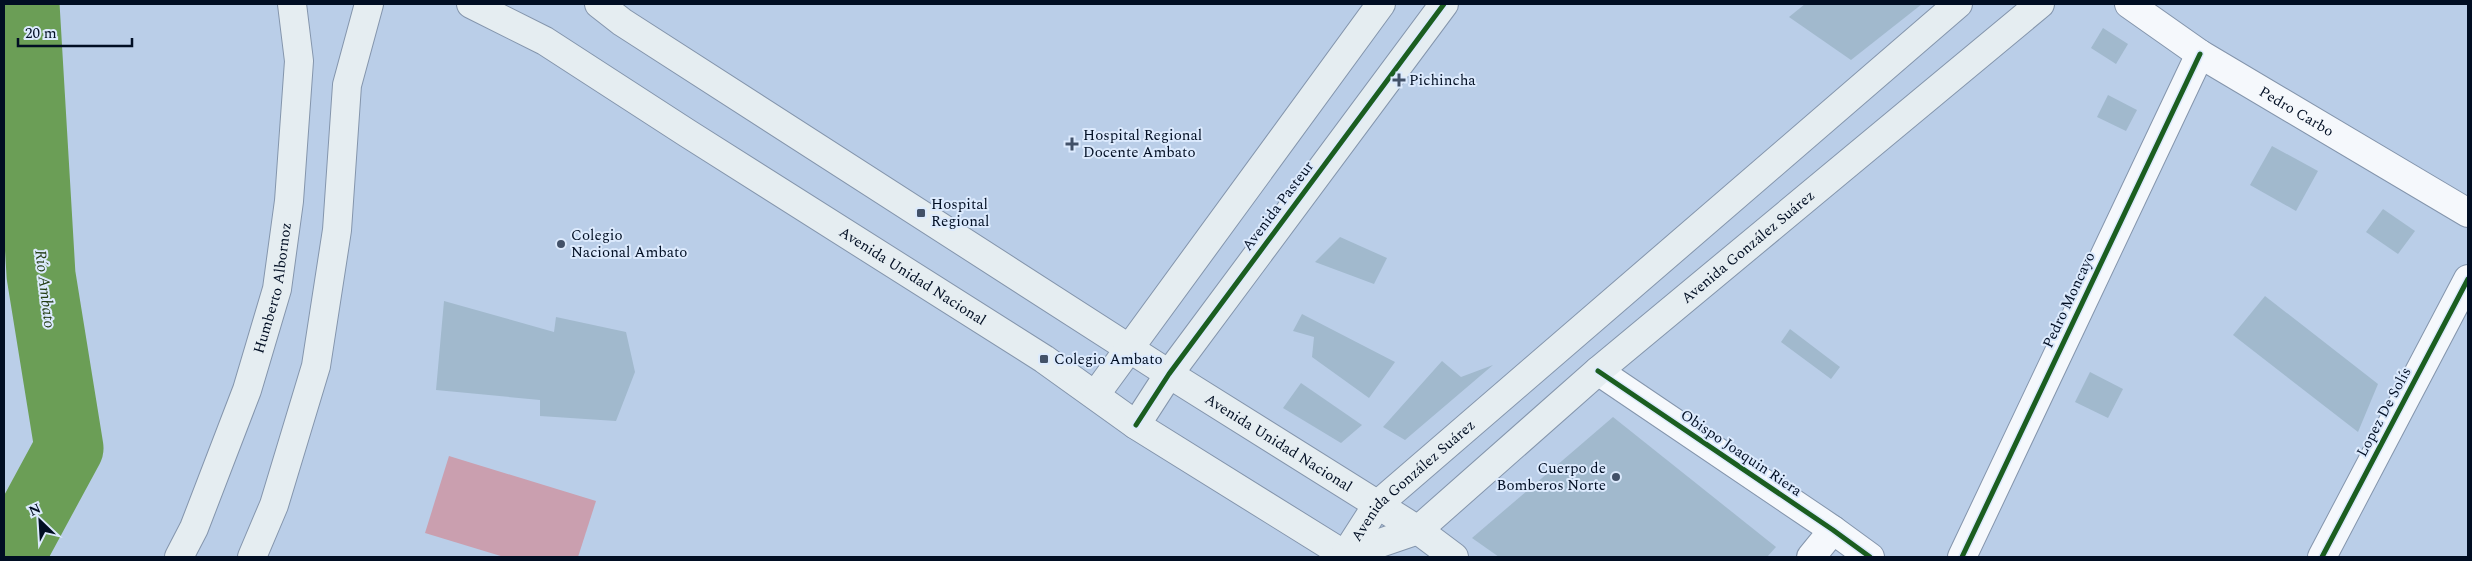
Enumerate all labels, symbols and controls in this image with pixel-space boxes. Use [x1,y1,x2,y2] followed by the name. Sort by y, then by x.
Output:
[18,15,131,47] scale bar
[25,22,57,45] text: 20 m
[1409,69,1476,92] place label: Pichincha
[1393,74,1405,86] marker: Pichincha
[2255,80,2338,142] street label: Pedro Carbo
[1083,124,1202,164] place label: Hospital Regional Docente Ambato
[1065,137,1079,151] marker: Hospital Regional Docente Ambato
[1236,156,1320,256] street label: Avenida Pasteur
[1676,184,1820,309] street label: Avenida González Suárez
[931,193,990,233] place label: Hospital Regional
[915,207,927,219] marker: Hospital Regional
[247,221,297,356] street label: Humberto Albornoz
[834,221,991,331] street label: Avenida Unidad Nacional
[571,224,687,264] place label: Colegio Nacional Ambato
[555,238,567,250] marker: Colegio Nacional Ambato
[28,248,62,330] water label: Río Ambato
[2037,248,2101,352] street label: Pedro Moncayo
[1054,348,1163,371] place label: Colegio Ambato
[1038,353,1050,365] marker: Colegio Ambato
[2351,363,2417,461] street label: Lopez De Solís
[1200,388,1357,498] street label: Avenida Unidad Nacional
[1676,404,1807,503] street label: Obispo Joaquin Riera
[1345,414,1480,546] street label: Avenida González Suárez
[1496,457,1606,497] place label: Cuerpo de Bomberos Norte
[1610,471,1622,483] marker: Cuerpo de Bomberos Norte
[15,496,65,546] north arrow
[25,498,44,522] text: N

